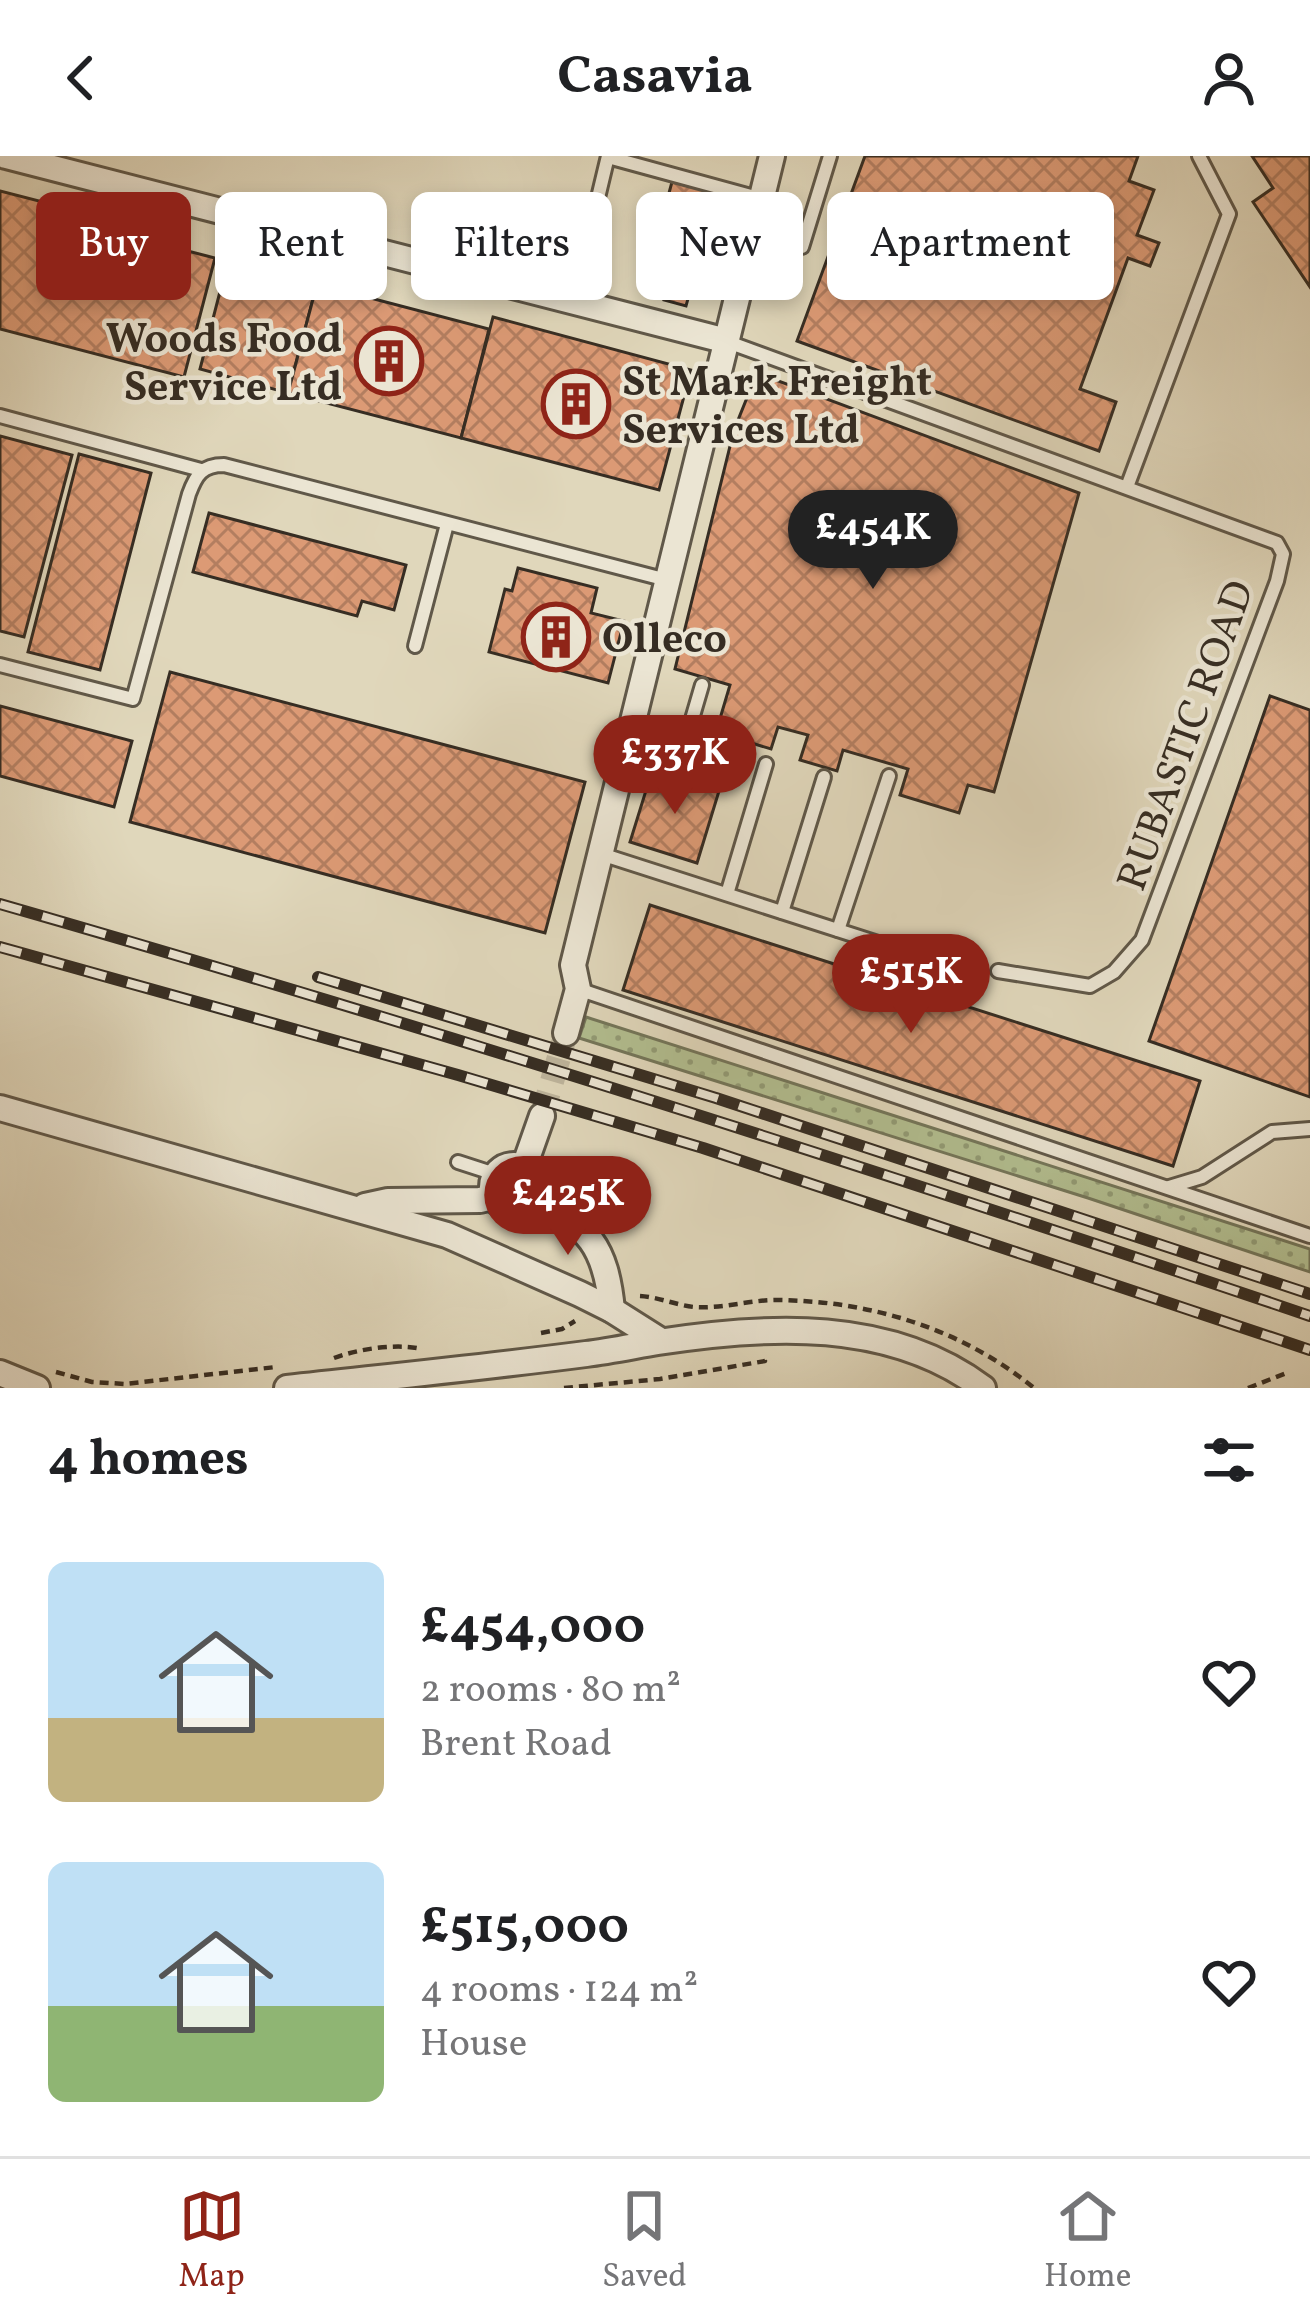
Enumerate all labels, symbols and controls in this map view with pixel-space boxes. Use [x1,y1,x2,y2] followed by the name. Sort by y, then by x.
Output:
[557,41,753,116] text: Casavia
[48,45,114,111] icon: back
[1196,45,1262,111] icon: person
[36,192,191,300] chip: Buy
[215,192,387,300] chip: Rent
[411,192,612,300] chip: Filters
[636,192,803,300] chip: New
[827,192,1114,300] chip: Apartment
[106,312,342,419] place label: Woods Food Service Ltd
[354,326,424,396] building icon: Woods Food Service Ltd
[622,355,932,462] place label: St Mark Freight Services Ltd
[541,369,611,439] building icon: St Mark Freight Services Ltd
[789,490,957,592] pin: £454K
[815,502,931,556] text: £454K
[1105,573,1272,900] street label: RUBASTIC ROAD
[521,602,591,672] building icon: Olleco
[602,612,727,671] place label: Olleco
[591,715,759,817] pin: £337K
[620,727,730,781] text: £337K
[827,934,995,1036] pin: £515K
[859,946,963,1000] text: £515K
[484,1156,652,1258] pin: £425K
[511,1168,625,1222] text: £425K
[48,1425,249,1496] text: 4 homes
[1196,1427,1262,1493] icon: filters
[420,1593,645,1664] text: £454,000
[144,1610,288,1754] icon: home
[1196,1649,1262,1715] icon: heart
[420,1664,681,1718] text: 2 rooms · 80 m²
[420,1718,612,1772] text: Brent Road
[420,1893,629,1964] text: £515,000
[144,1910,288,2054] icon: home
[1196,1949,1262,2015] icon: heart
[420,1964,698,2018] text: 4 rooms · 124 m²
[420,2018,527,2072] text: House
[179,2183,245,2301] tab: Map
[602,2183,687,2301] tab: Saved
[1044,2183,1131,2301] tab: Home

